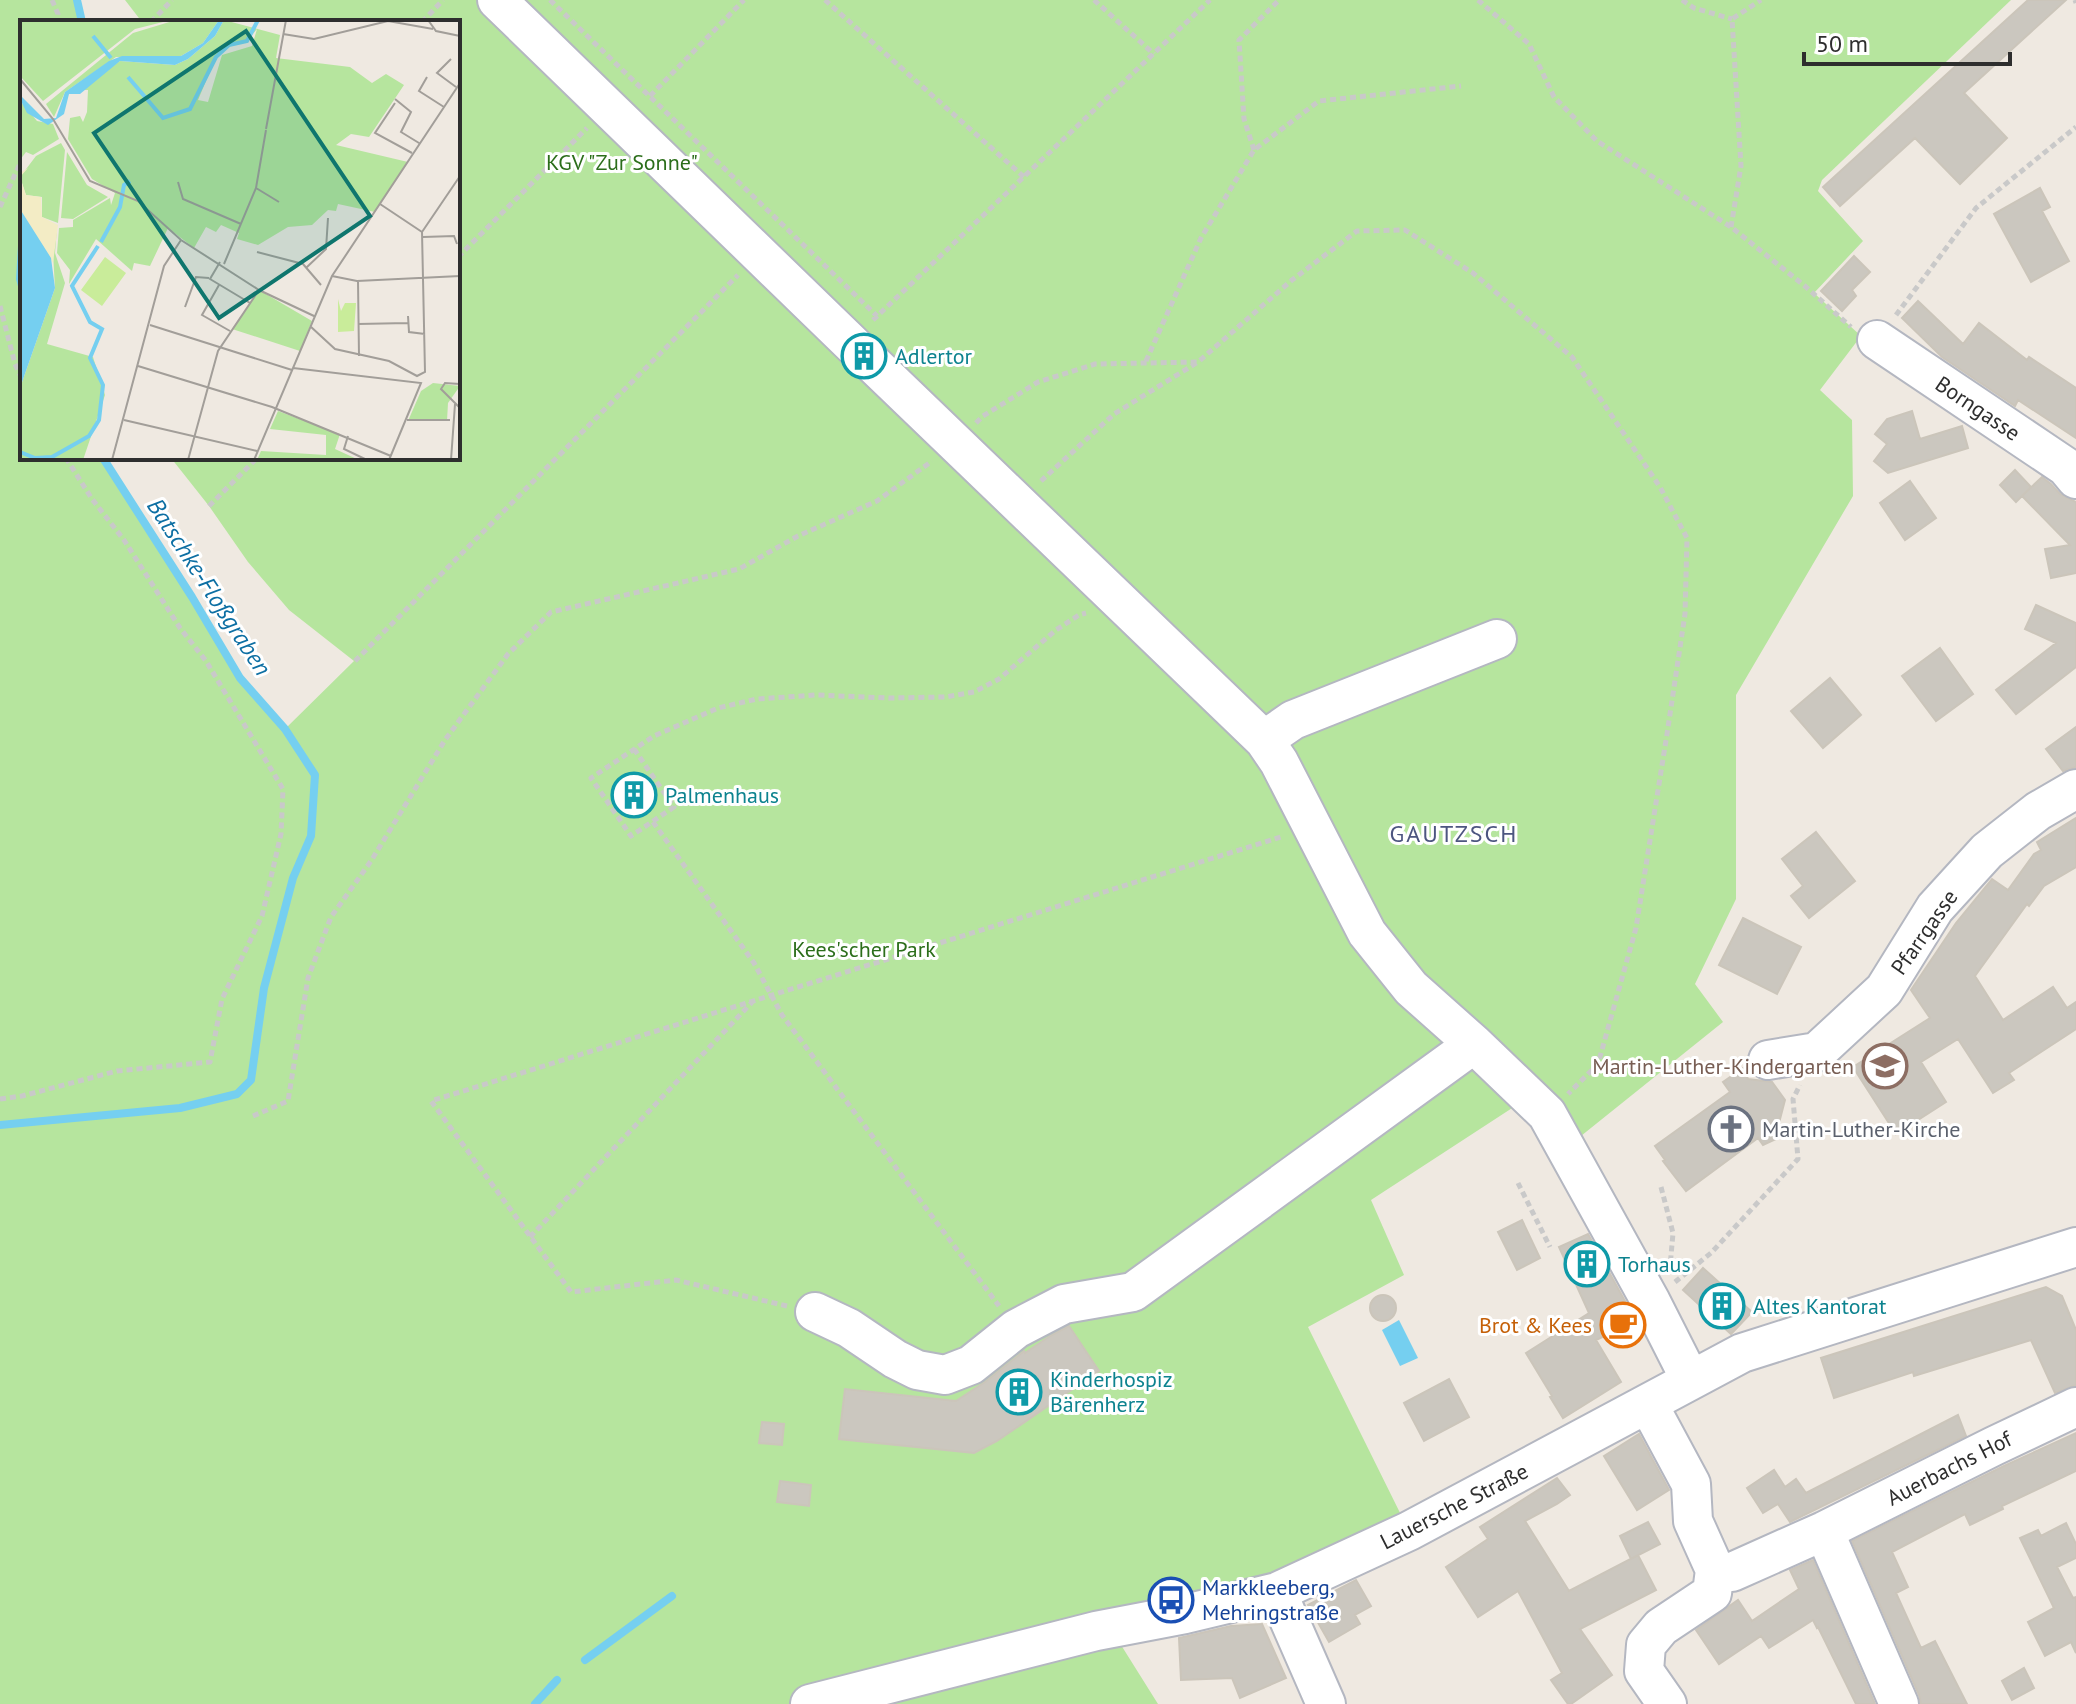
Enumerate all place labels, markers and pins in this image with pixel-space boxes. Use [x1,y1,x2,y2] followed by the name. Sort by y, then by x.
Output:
[840,332,888,380] building icon: Adlertor
[895,342,972,370] place label: Adlertor
[610,771,658,819] building icon: Palmenhaus
[665,781,779,809] place label: Palmenhaus
[1861,1042,1909,1090] school or university icon: Martin-Luther-Kindergarten
[1592,1052,1854,1080] place label: Martin-Luther-Kindergarten
[1707,1105,1755,1153] church icon: Martin-Luther-Kirche
[1762,1115,1961,1143] place label: Martin-Luther-Kirche
[1563,1240,1611,1288] building icon: Torhaus
[1618,1250,1691,1278] place label: Torhaus
[1698,1282,1746,1330] building icon: Altes Kantorat
[1753,1292,1887,1320] place label: Altes Kantorat
[1599,1301,1647,1349] cafe icon: Brot & Kees
[1479,1311,1592,1339] place label: Brot & Kees
[1050,1365,1173,1418] place label: Kinderhospiz Bärenherz
[995,1368,1043,1416] building icon: Kinderhospiz Bärenherz
[1202,1573,1339,1626] place label: Markkleeberg, Mehringstraße
[1147,1576,1195,1624] bus stop icon: Markkleeberg, Mehringstraße

